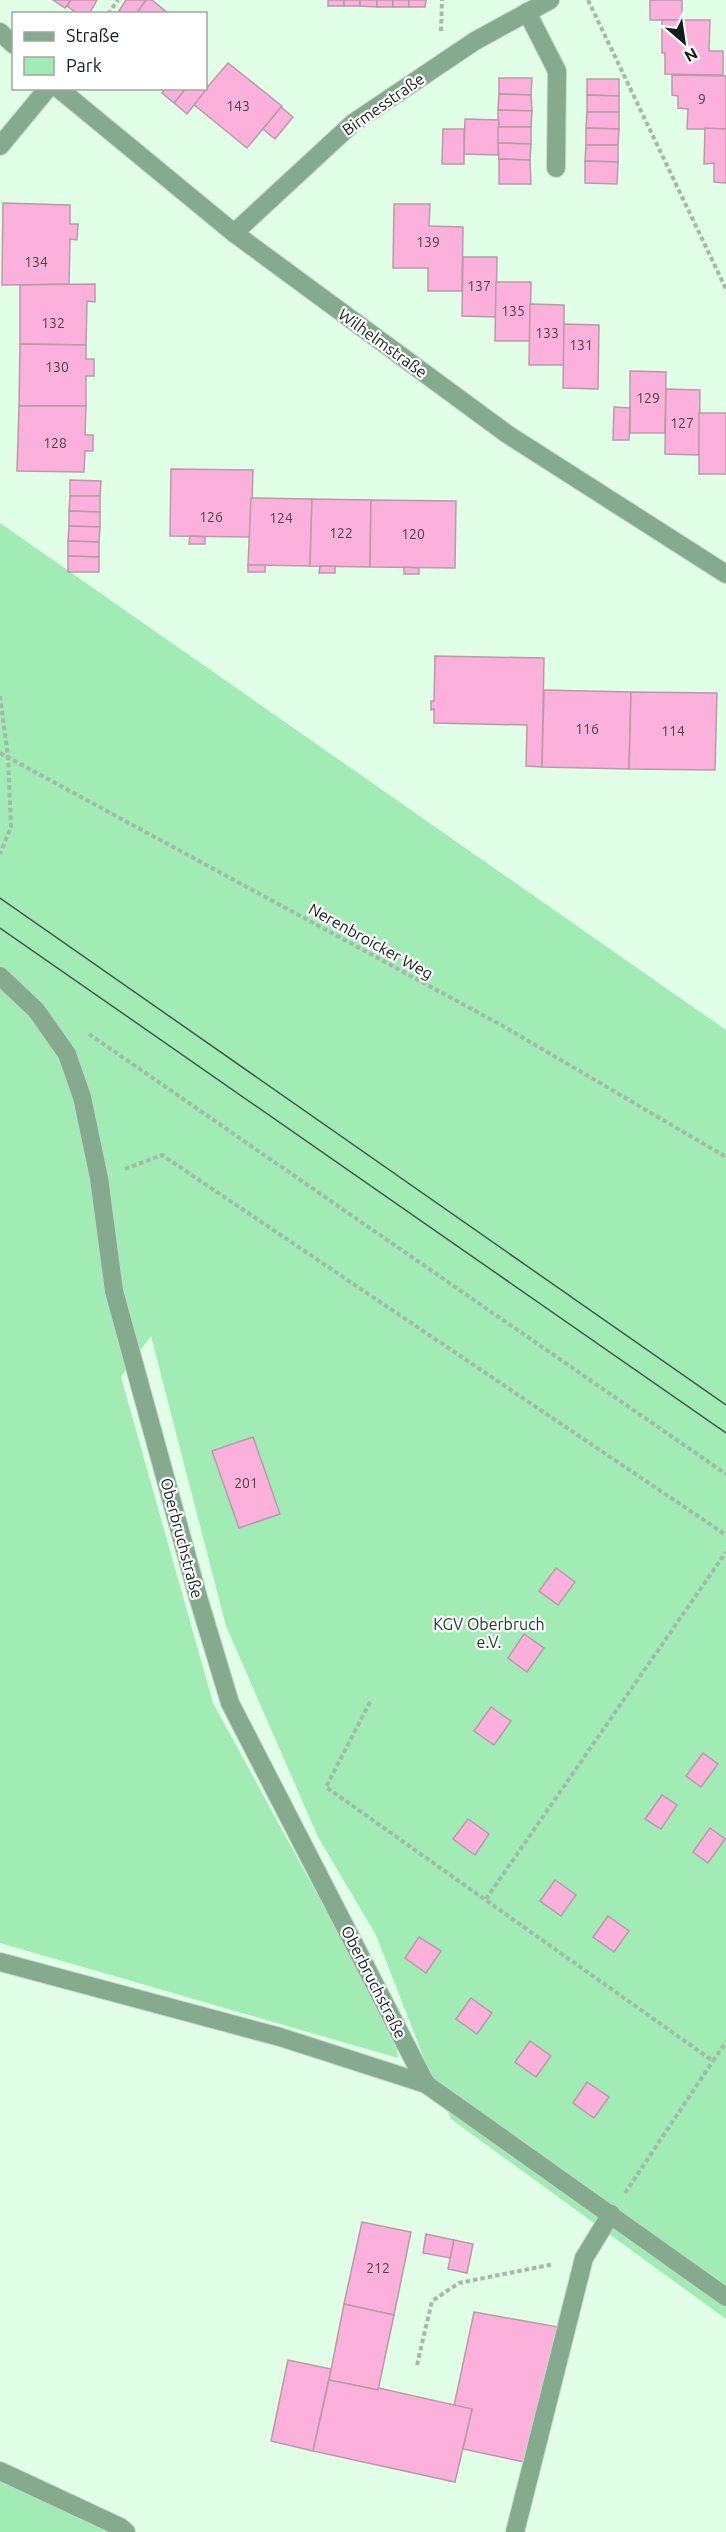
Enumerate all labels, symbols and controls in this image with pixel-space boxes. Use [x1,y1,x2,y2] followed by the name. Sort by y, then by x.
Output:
[12,12,207,90] legend
[654,12,714,72] north arrow
[66,25,119,45] text: Straße
[682,44,701,66] text: N
[66,55,102,75] text: Park
[339,69,427,139] street label: Birmesstraße
[698,91,706,107] house number: 9
[226,98,250,114] house number: 143
[416,234,440,250] house number: 139
[24,254,48,270] house number: 134
[467,278,491,294] house number: 137
[501,303,525,319] house number: 135
[335,305,431,381] street label: Wilhelmstraße
[41,315,65,331] house number: 132
[535,325,559,341] house number: 133
[569,337,593,353] house number: 131
[45,359,69,375] house number: 130
[636,390,660,406] house number: 129
[670,415,694,431] house number: 127
[43,435,67,451] house number: 128
[199,509,223,525] house number: 126
[269,510,293,526] house number: 124
[329,525,353,541] house number: 122
[401,526,425,542] house number: 120
[575,721,599,737] house number: 116
[661,723,685,739] house number: 114
[306,899,436,983] street label: Nerenbroicker Weg
[234,1475,258,1491] house number: 201
[157,1476,207,1600] street label: Oberbruchstraße
[433,1615,545,1651] park label: KGV Oberbruch e.V.
[338,1923,410,2041] street label: Oberbruchstraße
[366,2260,390,2276] house number: 212

